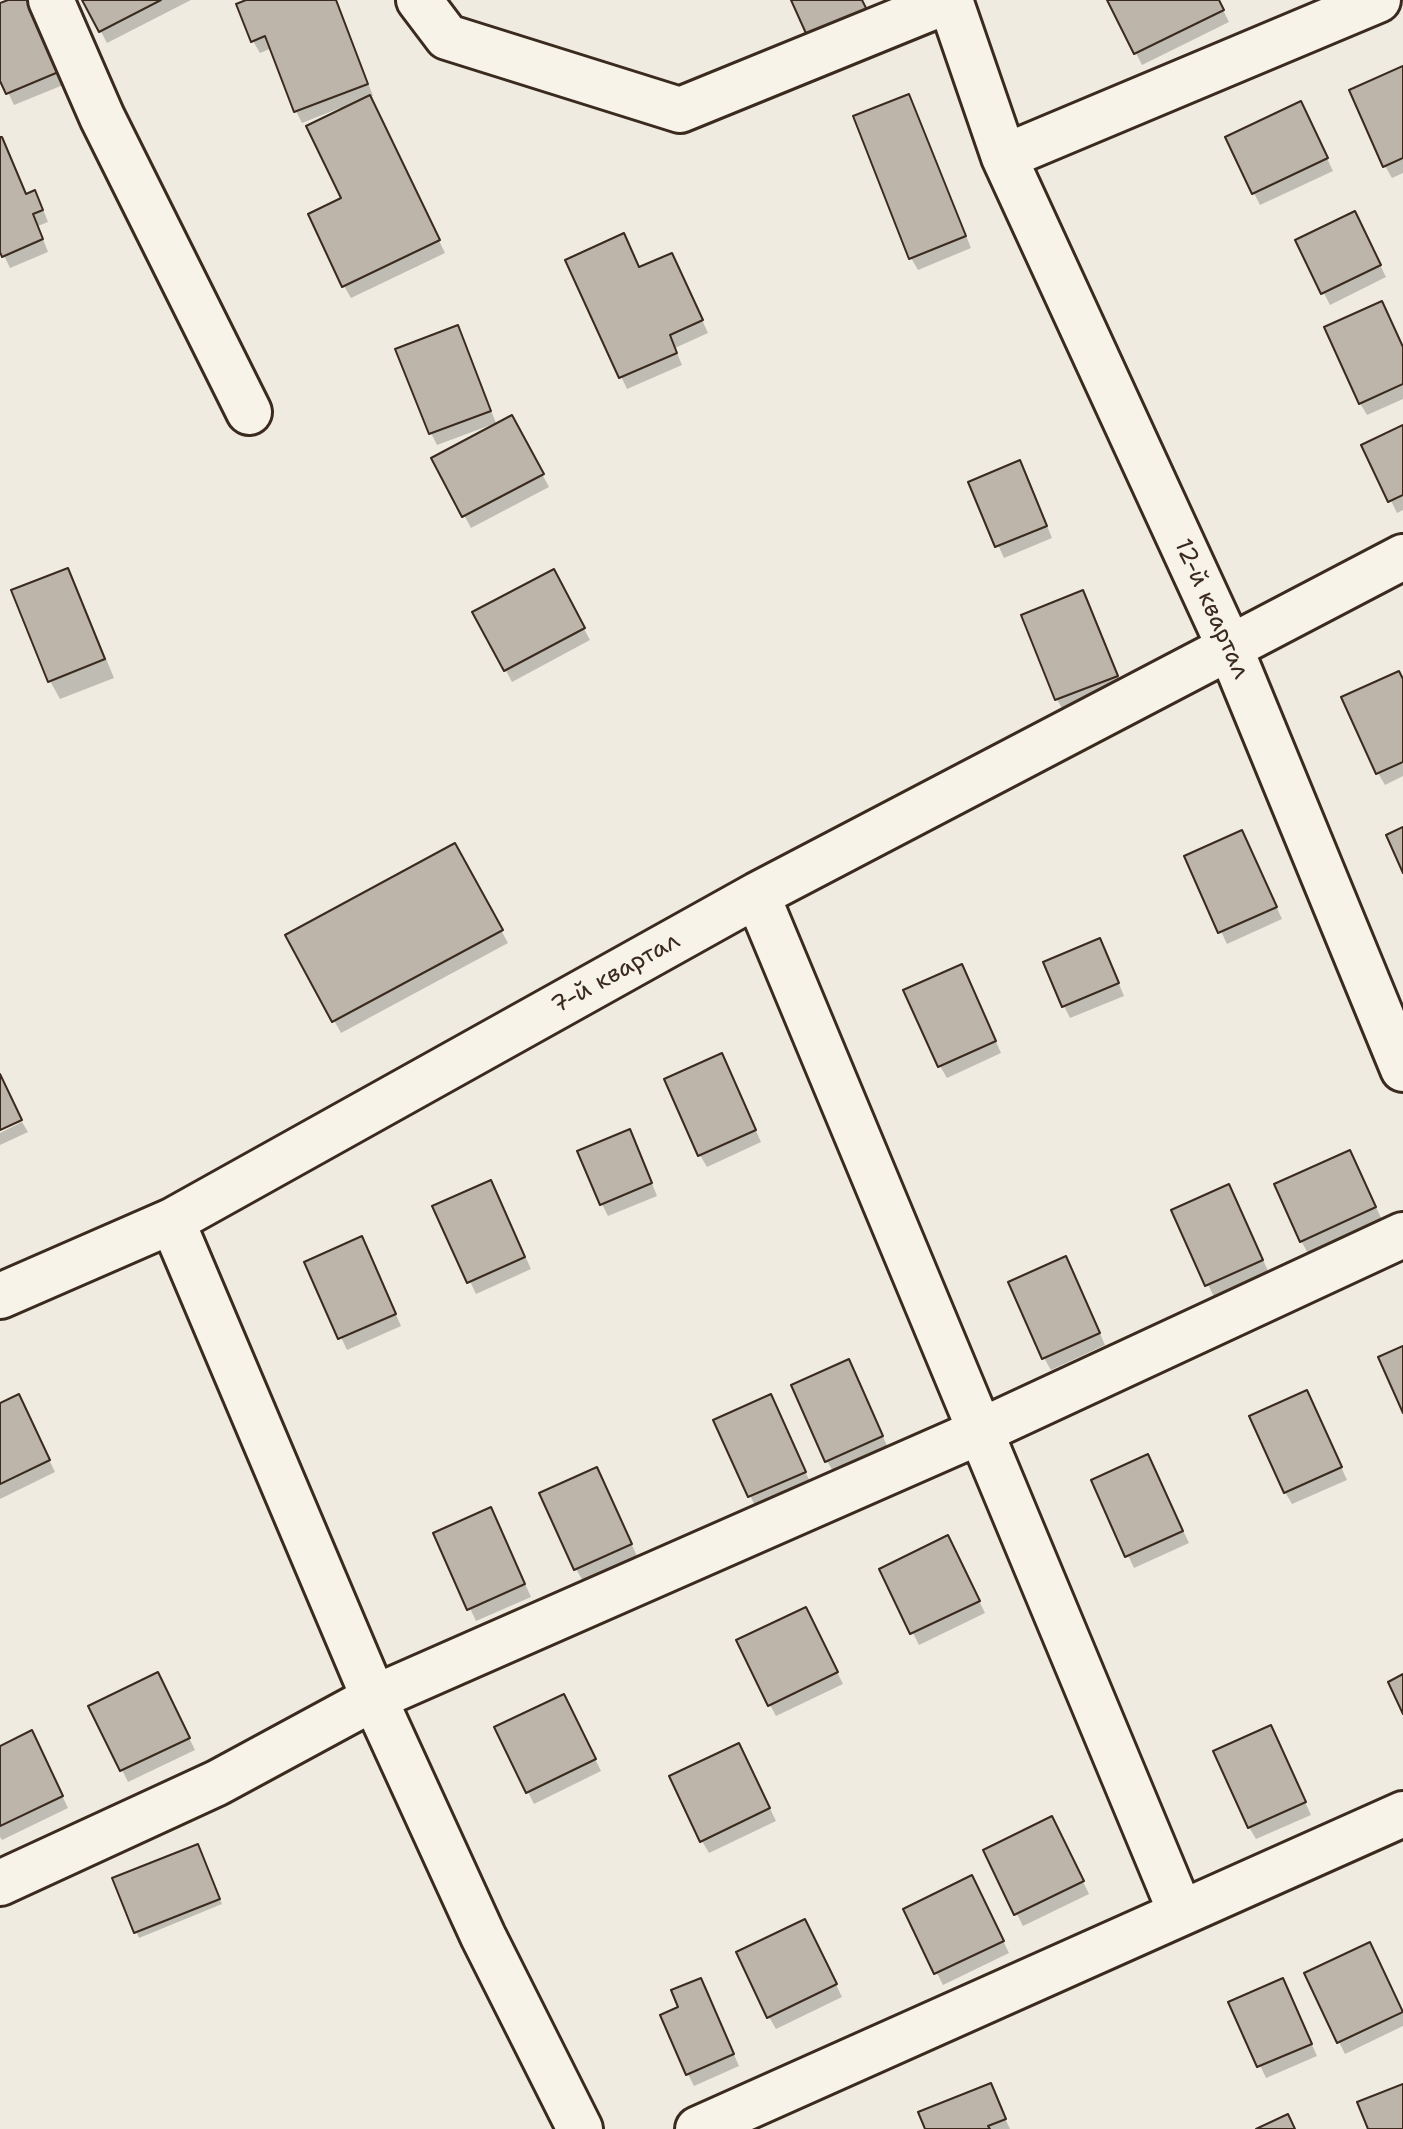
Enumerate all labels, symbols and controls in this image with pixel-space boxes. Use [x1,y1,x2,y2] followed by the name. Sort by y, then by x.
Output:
[1167,535,1255,683] street label: 12-й квартал
[547,927,685,1021] street label: 7-й квартал

